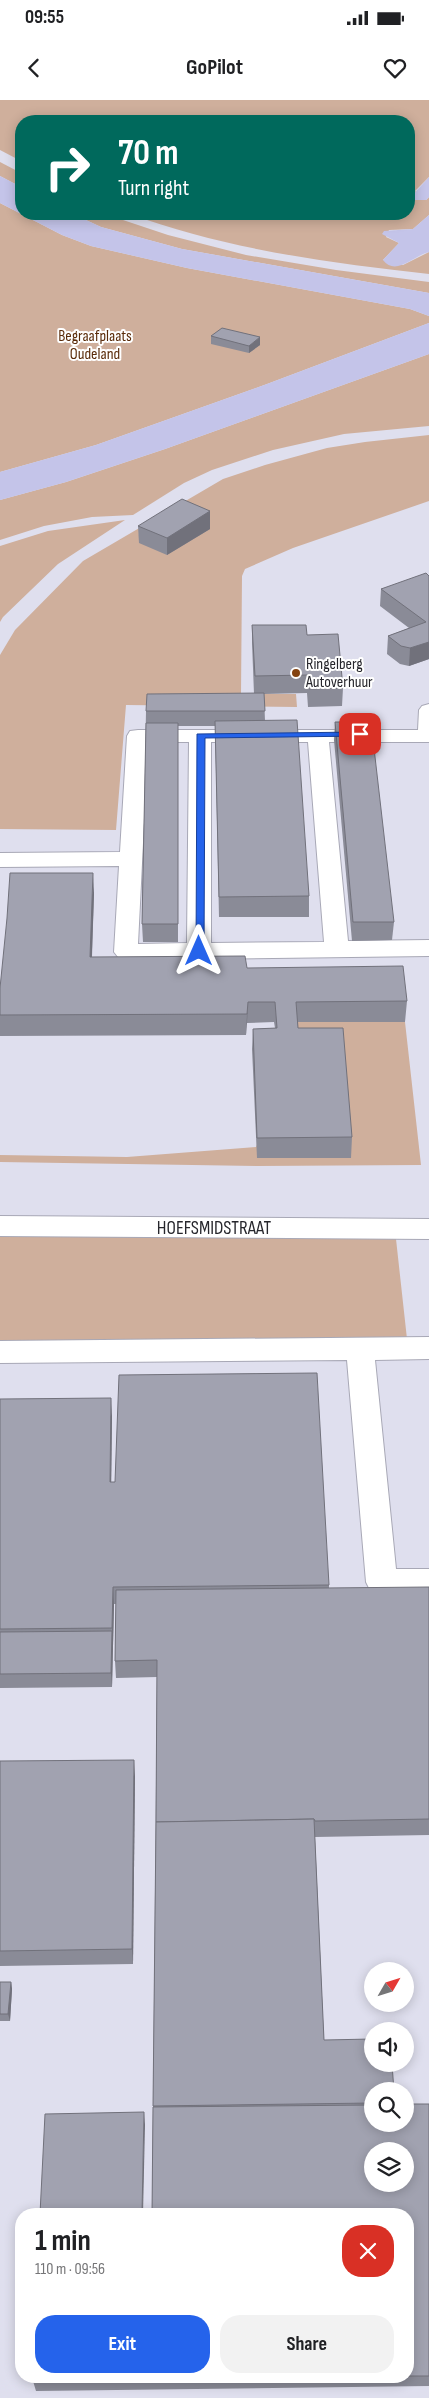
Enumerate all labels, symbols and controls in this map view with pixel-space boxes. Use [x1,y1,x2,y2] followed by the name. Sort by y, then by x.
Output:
[25,6,64,29] text: 09:55
[20,54,48,82] icon: back
[186,54,243,81] text: GoPilot
[381,54,409,82] icon: heart
[118,132,178,175] text: 70 m
[35,135,100,200] icon: right
[118,175,189,202] text: Turn right
[58,327,132,364] park label: Begraafplaats Oudeland
[305,655,373,692] place label: Ringelberg Autoverhuur
[290,667,302,679] marker: Ringelberg Autoverhuur
[339,713,381,755] pin
[346,720,374,748] icon: arrive
[172,924,224,976] position arrow
[157,1217,271,1240] street label: HOEFSMIDSTRAAT
[364,1962,414,2012] north arrow
[364,1962,414,2192] map controls
[364,2022,414,2072] button: sound
[364,2082,414,2132] button: search
[364,2142,414,2192] button: layers
[35,2223,91,2259] text: 1 min
[342,2225,394,2277] button: close
[35,2260,105,2279] text: 110 m · 09:56
[35,2315,210,2373] button: Exit
[220,2315,394,2373] button: Share

